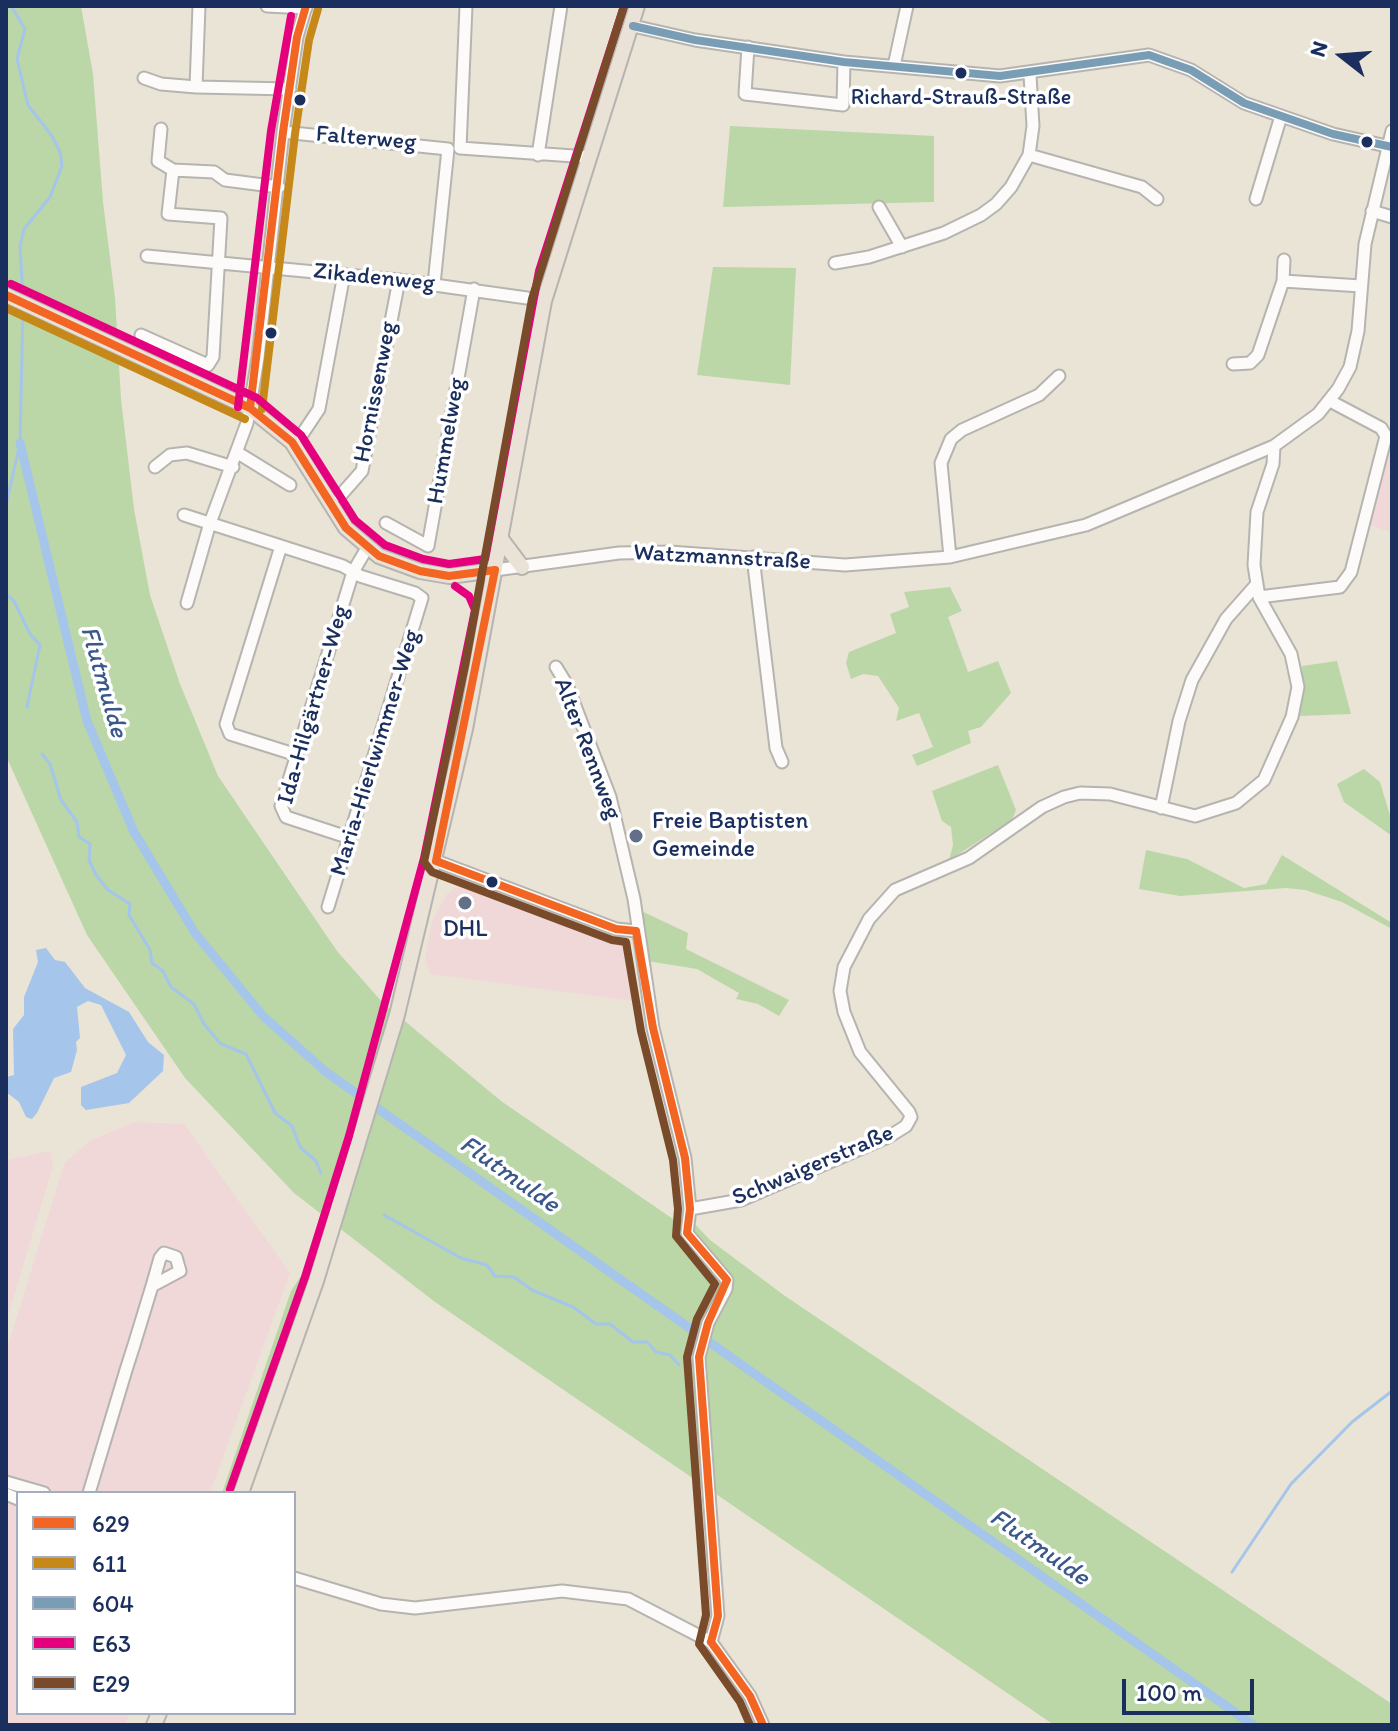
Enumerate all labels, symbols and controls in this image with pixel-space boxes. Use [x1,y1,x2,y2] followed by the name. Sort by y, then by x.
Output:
[1302,16,1382,96] north arrow
[1303,38,1334,60] text: N
[953,65,969,81] marker: Richard-Strauß-Straße
[851,85,1071,111] place label: Richard-Strauß-Straße
[292,92,308,108] unlabelled marker
[315,120,417,158] street label: Falterweg
[1359,134,1375,150] unlabelled marker
[312,257,436,299] street label: Zikadenweg
[348,319,404,465] street label: Hornissenweg
[263,325,279,341] unlabelled marker
[422,376,472,506] street label: Hummelweg
[632,539,812,577] street label: Watzmannstraße
[272,602,356,808] street label: Ida-Hilgärtner-Weg
[72,623,134,741] water label: Flutmulde
[325,626,427,880] street label: Maria-Hierlwimmer-Weg
[547,674,627,824] street label: Alter Rennweg
[652,808,808,864] place label: Freie Baptisten Gemeinde
[627,827,645,845] marker: Freie Baptisten Gemeinde
[484,874,500,890] unlabelled marker
[456,894,474,912] marker: DHL
[443,916,487,944] place label: DHL
[728,1119,898,1213] street label: Schwaigerstraße
[453,1129,565,1221] water label: Flutmulde
[16,1491,296,1715] legend
[983,1502,1095,1594] water label: Flutmulde
[92,1509,130,1538] text: 629
[92,1549,127,1578] text: 611
[92,1589,134,1618] text: 604
[92,1629,131,1658] text: E63
[1126,1663,1258,1713] scale bar
[92,1669,130,1698] text: E29
[1136,1678,1202,1707] text: 100 m

